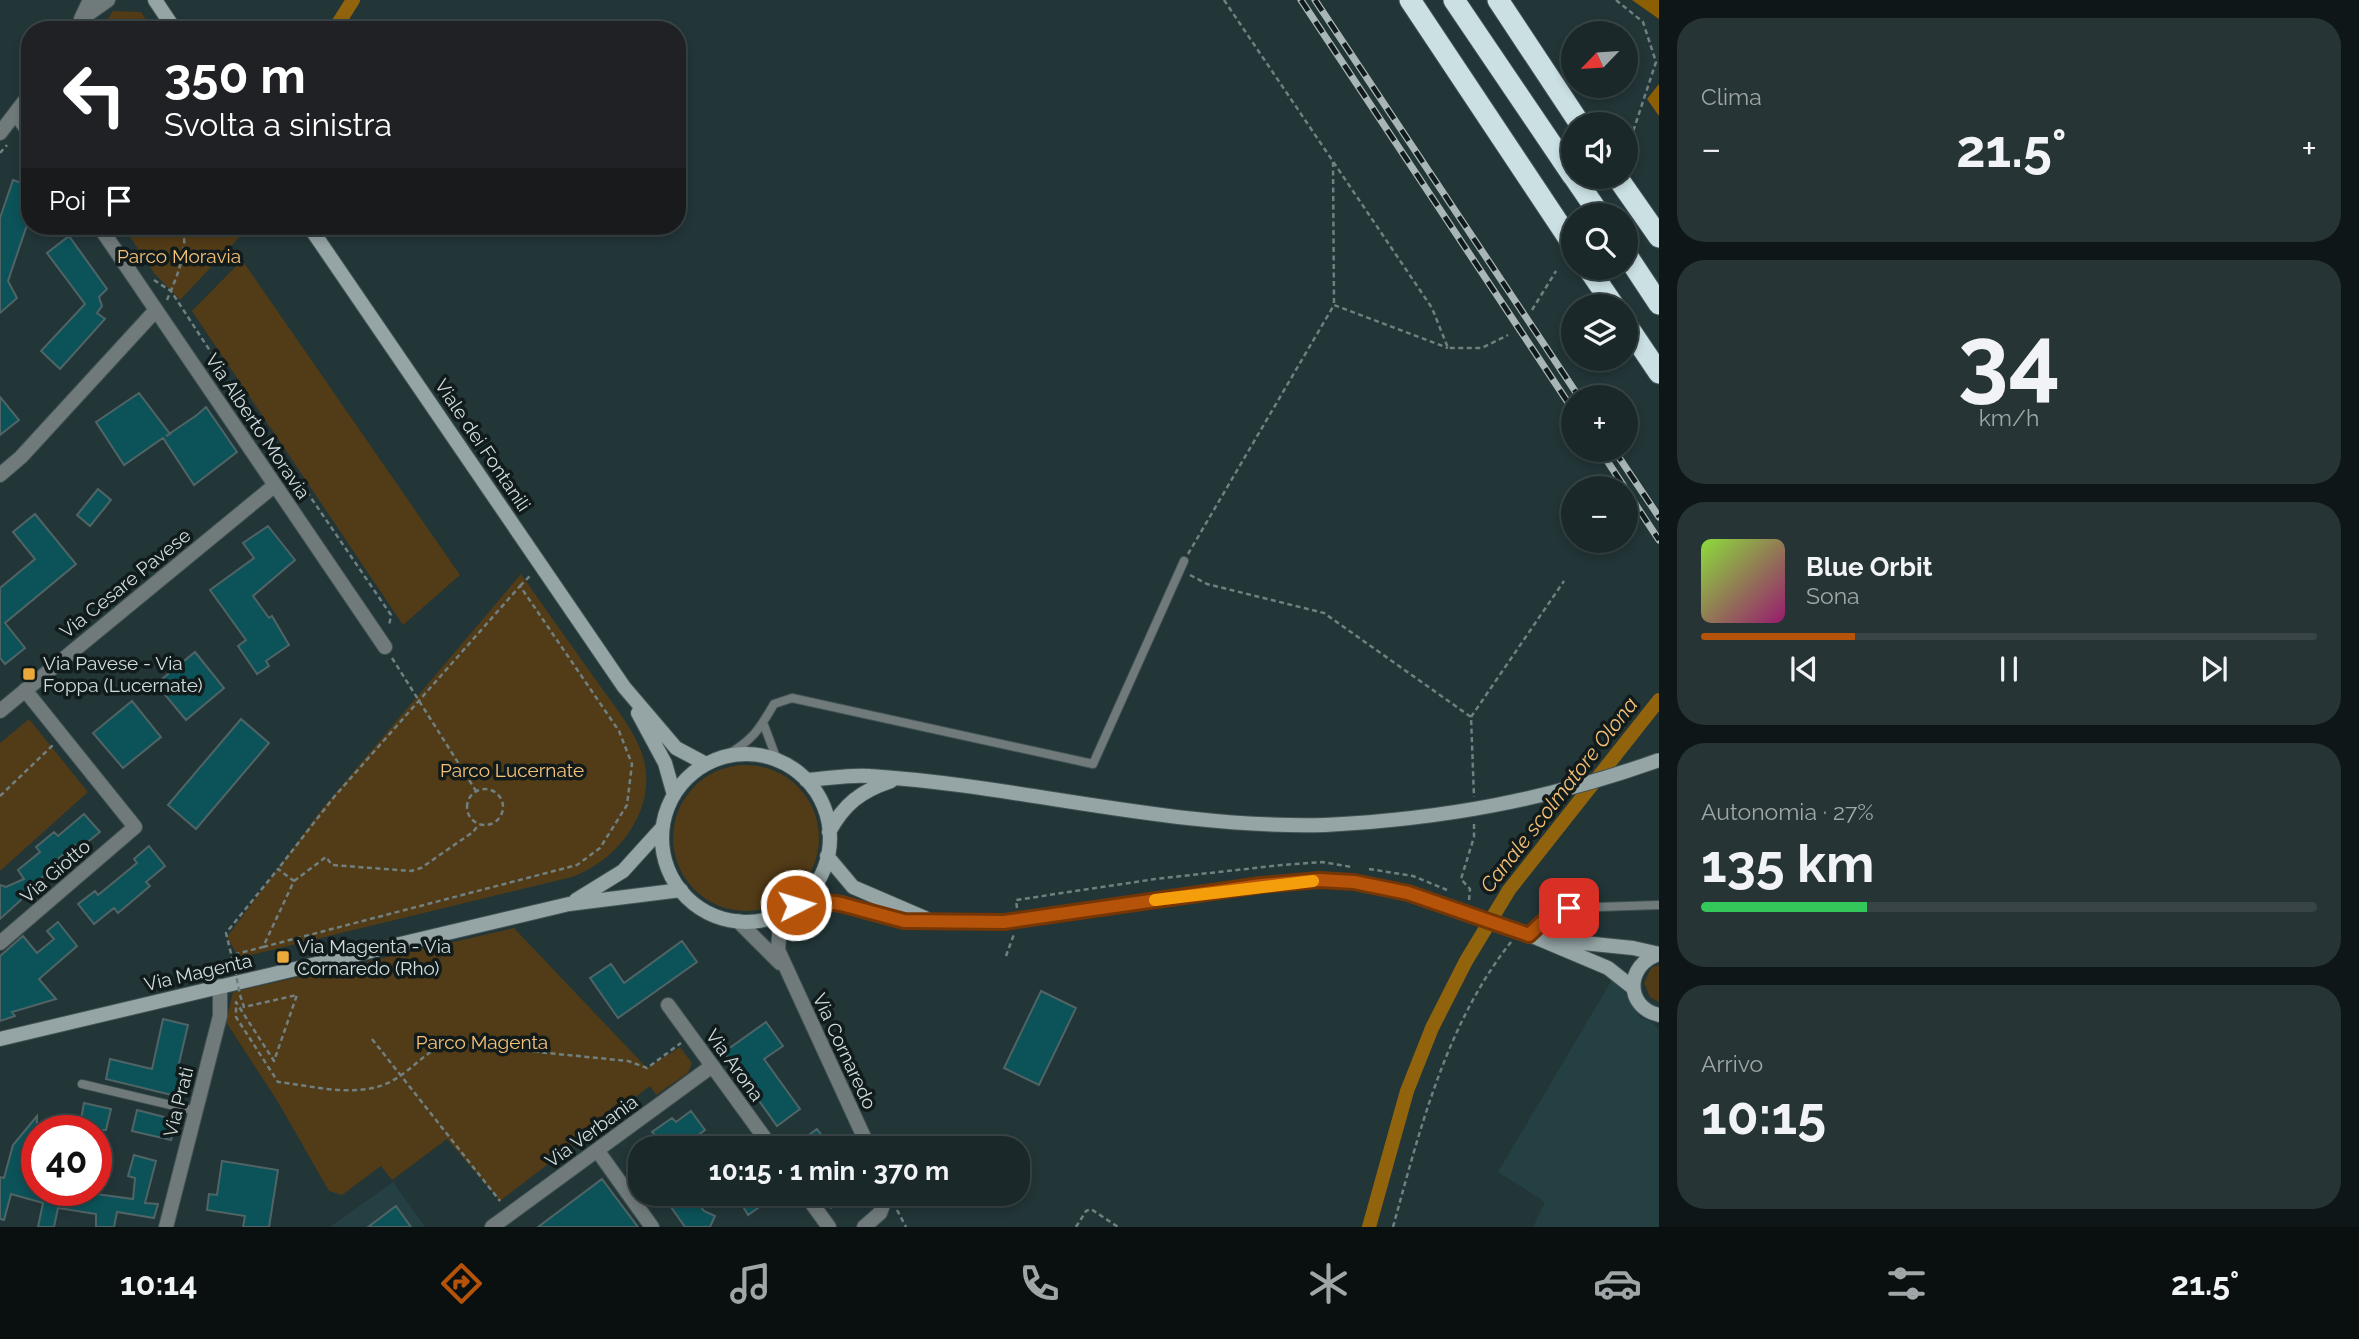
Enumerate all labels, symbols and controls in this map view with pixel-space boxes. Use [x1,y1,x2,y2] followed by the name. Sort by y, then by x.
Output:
[1561,21,1638,98] north arrow
[1561,21,1638,553] map controls
[164,47,306,104] text: 350 m
[49,49,140,140] icon: left
[1701,83,1762,110] text: Clima
[164,106,392,143] text: Svolta a sinistra
[1561,112,1638,189] button: sound
[1956,118,2067,179] text: 21.5°
[1701,126,1721,171] text: −
[2301,126,2317,171] text: +
[100,182,138,220] icon: arrive
[49,186,86,216] text: Poi
[1561,203,1638,280] button: search
[117,245,241,267] park label: Parco Moravia
[1561,294,1638,371] button: layers
[1958,305,2060,412] text: 34
[201,349,315,503] street label: Via Alberto Moravia
[431,375,535,515] street label: Viale dei Fontanili
[1561,385,1638,462] button: +
[1979,404,2039,431] text: km/h
[1561,476,1638,553] button: −
[55,524,195,642] street label: Via Cesare Pavese
[1806,552,1933,582] text: Blue Orbit
[1806,582,1860,609] text: Sona
[1785,650,1823,688] icon: previous
[1990,650,2028,688] icon: pause
[2195,650,2233,688] icon: next
[43,652,203,696] place label: Via Pavese - Via Foppa (Lucernate)
[21,666,37,682] marker: Via Pavese - Via Foppa (Lucernate)
[1475,692,1643,897] water label: Canale scolmatore Olona
[440,759,584,781] park label: Parco Lucernate
[1701,798,1874,825] text: Autonomia · 27%
[1701,833,1874,894] text: 135 km
[16,835,94,907] street label: Via Giotto
[759,868,833,942] position arrow
[1539,878,1599,938] pin
[1550,889,1588,927] icon: arrive
[297,935,451,979] place label: Via Magenta - Via Cornaredo (Rho)
[142,949,254,995] street label: Via Magenta
[275,949,291,965] marker: Via Magenta - Via Cornaredo (Rho)
[809,990,881,1112] street label: Via Cornaredo
[702,1025,768,1105] street label: Via Arona
[416,1031,548,1053] park label: Parco Magenta
[1701,1050,1763,1077] text: Arrivo
[159,1065,197,1139] street label: Via Prati
[1701,1085,1826,1146] text: 10:15
[541,1090,641,1172] street label: Via Verbania
[21,1115,112,1206] speed limit sign: 40
[709,1156,949,1186] text: 10:15 · 1 min · 370 m
[437,1259,486,1308] icon: directions
[726,1259,775,1308] icon: music
[1015,1259,1064,1308] icon: phone
[1304,1259,1353,1308] icon: climate
[1593,1259,1642,1308] icon: car
[1882,1259,1931,1308] icon: filters
[120,1265,197,1302] text: 10:14
[2171,1265,2239,1302] text: 21.5°

